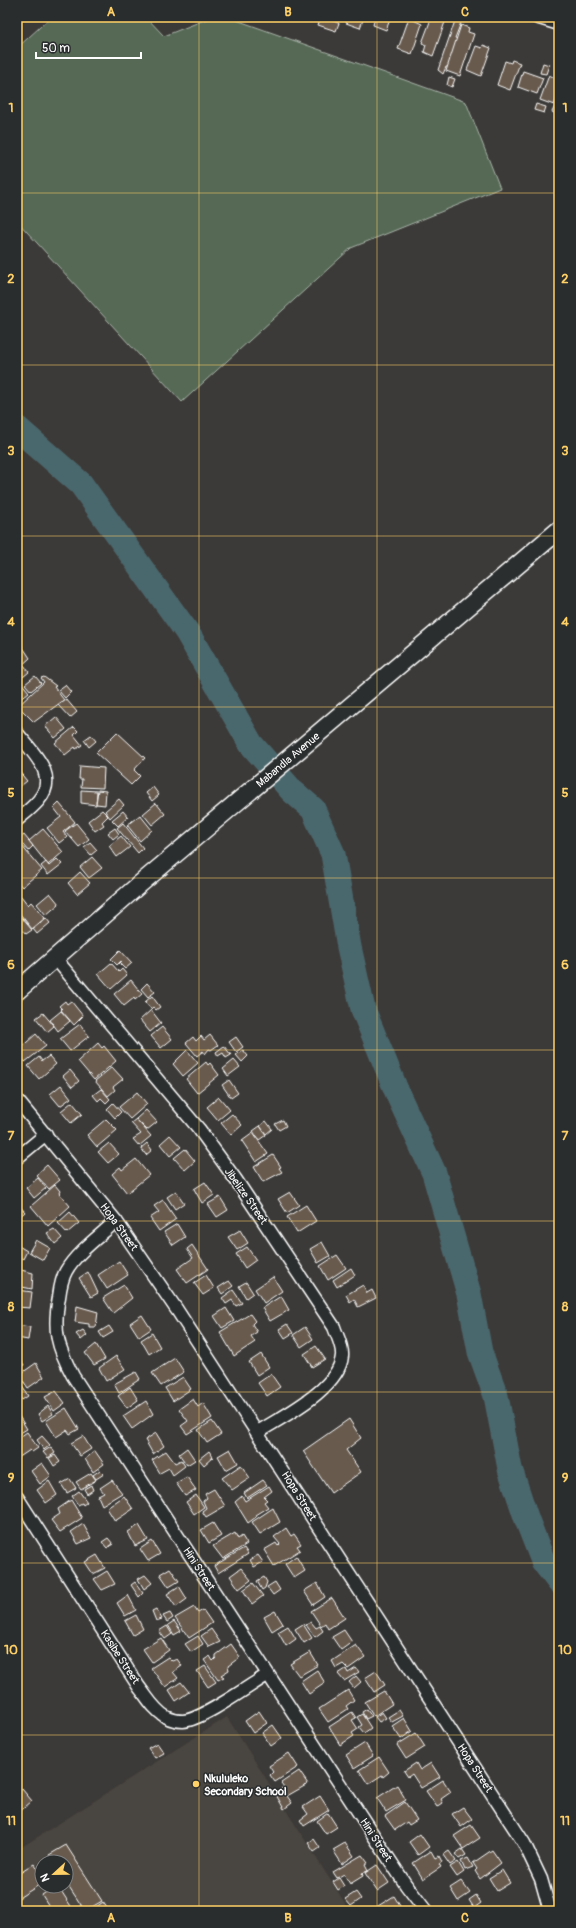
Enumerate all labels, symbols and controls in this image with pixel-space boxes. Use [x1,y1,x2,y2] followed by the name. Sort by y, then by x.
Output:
[107,4,116,20] text: A
[284,4,292,20] text: B
[461,4,469,20] text: C
[36,34,141,60] scale bar
[42,41,70,56] text: 50 m
[8,100,14,116] text: 1
[562,100,568,116] text: 1
[7,271,15,287] text: 2
[561,271,569,287] text: 2
[7,443,15,459] text: 3
[561,443,569,459] text: 3
[7,614,15,630] text: 4
[561,614,569,630] text: 4
[254,729,323,790] street label: Mabandla Avenue
[7,785,15,801] text: 5
[561,785,569,801] text: 5
[7,957,15,973] text: 6
[561,957,569,973] text: 6
[8,1128,15,1144] text: 7
[562,1128,569,1144] text: 7
[222,1165,271,1227] street label: Jibelize Street
[97,1201,141,1254] street label: Hopa Street
[8,1299,15,1315] text: 8
[562,1299,569,1315] text: 8
[279,1469,320,1523] street label: Hopa Street
[8,1470,15,1486] text: 9
[562,1470,569,1486] text: 9
[180,1545,218,1594] street label: Hini Street
[98,1628,143,1687] street label: Kasibe Street
[4,1642,18,1658] text: 10
[558,1642,572,1658] text: 10
[454,1741,496,1795] street label: Hopa Street
[204,1772,287,1798] place label: Nkululeko Secondary School
[191,1779,201,1789] marker: Nkululeko Secondary School
[6,1813,16,1829] text: 11
[560,1813,570,1829] text: 11
[357,1816,395,1865] street label: Hini Street
[34,1854,74,1894] north arrow
[38,1871,53,1883] text: N
[107,1910,116,1926] text: A
[284,1910,292,1926] text: B
[461,1910,469,1926] text: C

